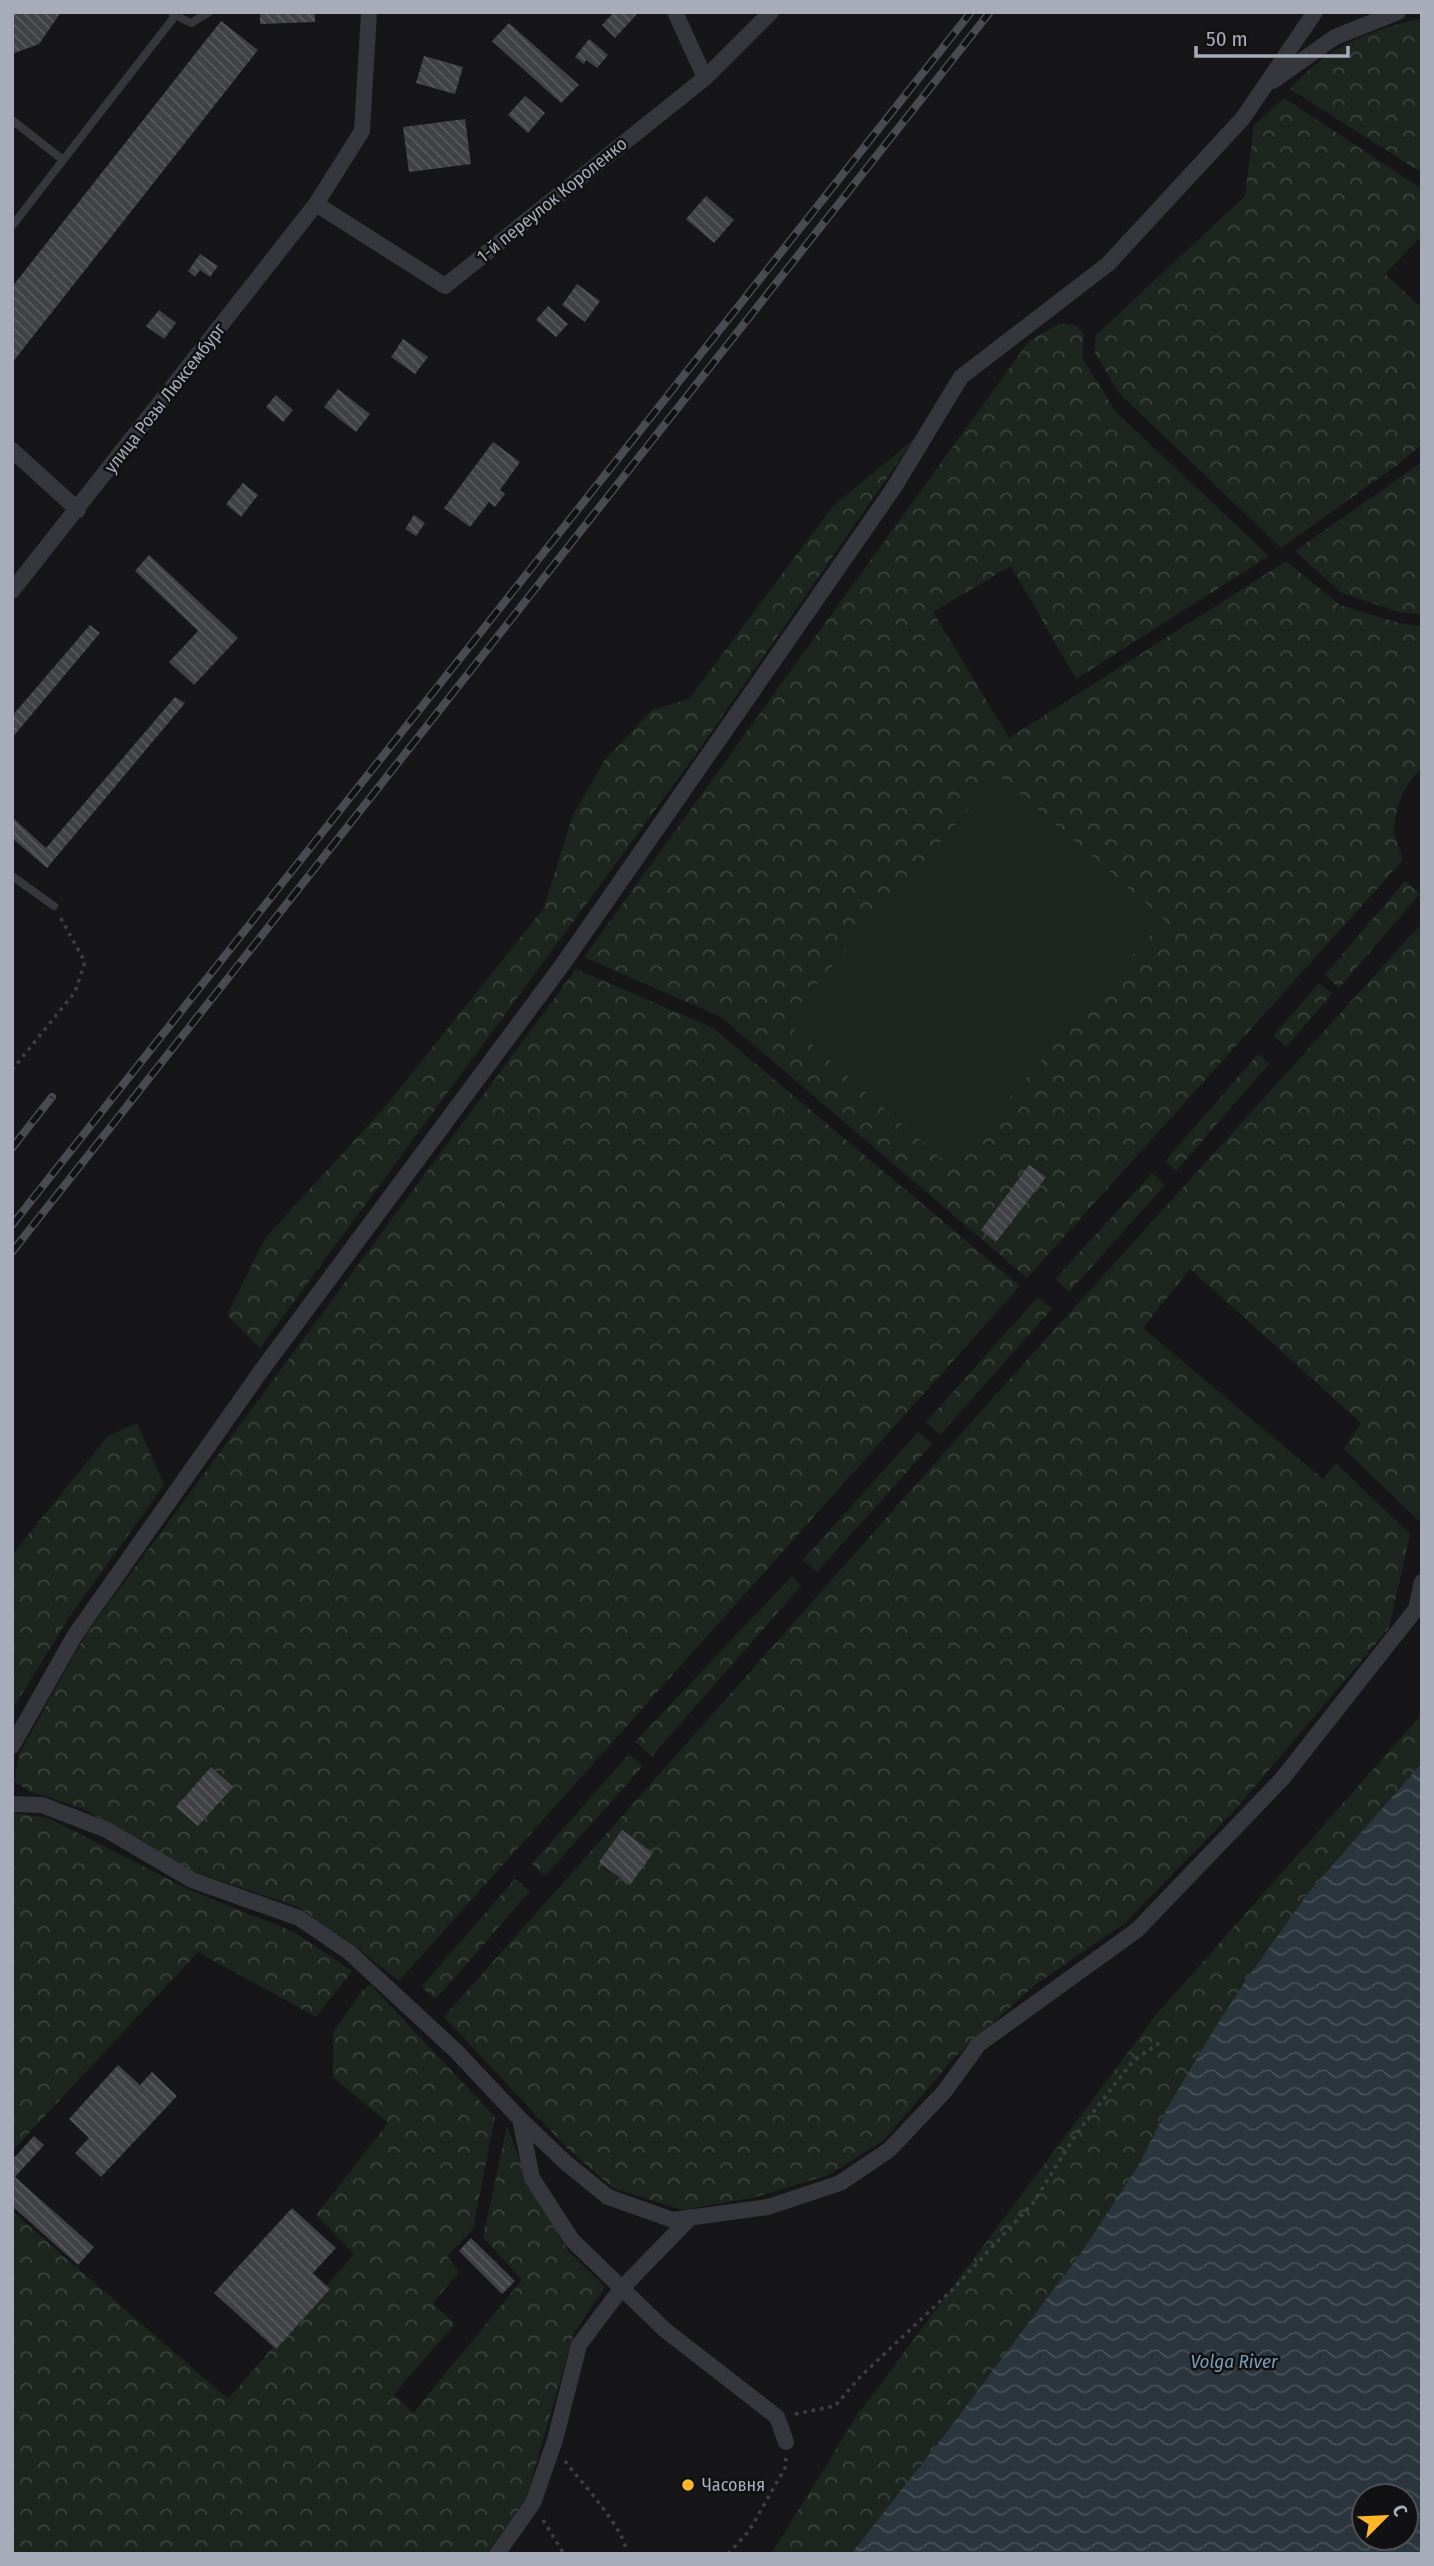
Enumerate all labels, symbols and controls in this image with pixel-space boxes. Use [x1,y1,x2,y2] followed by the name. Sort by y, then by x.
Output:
[1196,14,1348,58] scale bar
[1206,26,1248,52] text: 50 m
[472,133,632,267] street label: 1-й переулок Короленко
[100,319,230,477] street label: улица Розы Люксембург
[1190,2350,1279,2373] water label: Volga River
[702,2474,765,2496] place label: Часовня
[680,2477,696,2493] marker: Часовня
[1350,2482,1420,2552] north arrow
[1388,2501,1413,2520] text: С

